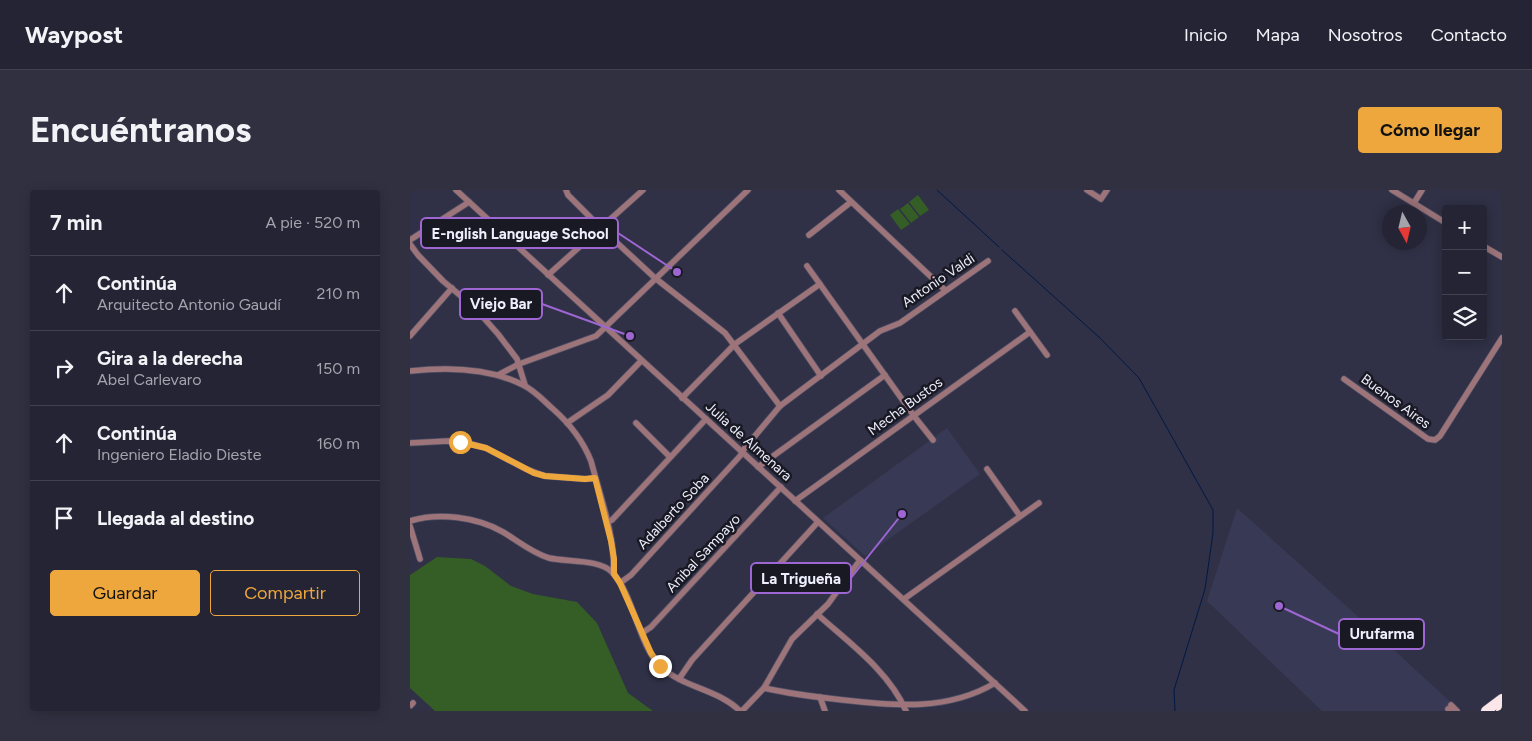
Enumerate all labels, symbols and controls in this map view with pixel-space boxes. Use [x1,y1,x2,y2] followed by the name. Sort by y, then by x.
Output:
[25,20,123,49] text: Waypost
[1184,24,1228,46] text: Inicio
[1256,24,1300,46] text: Mapa
[1328,24,1403,46] text: Nosotros
[1431,24,1507,46] text: Contacto
[1358,107,1502,153] button: Cómo llegar
[30,109,251,151] text: Encuéntranos
[1382,205,1427,250] north arrow
[1442,205,1487,340] map controls
[1442,205,1487,250] button: +
[50,210,102,235] text: 7 min
[265,213,360,232] text: A pie · 520 m
[421,218,618,248] callout: E-nglish Language School
[431,225,609,243] text: E-nglish Language School
[899,250,978,311] street label: Antonio Valdi
[1442,250,1487,295] button: −
[97,272,177,295] text: Continúa
[50,279,78,307] icon: ahead
[317,284,360,303] text: 210 m
[460,289,542,319] callout: Viejo Bar
[97,295,281,314] text: Arquitecto Antonio Gaudí
[470,295,533,313] text: Viejo Bar
[1442,295,1487,340] button: layers
[97,347,243,370] text: Gira a la derecha
[50,354,78,382] icon: right
[316,359,360,378] text: 150 m
[97,370,202,389] text: Abel Carlevaro
[1358,371,1434,432] street label: Buenos Aires
[865,374,946,439] street label: Mecha Bustos
[702,398,795,485] street label: Julia de Almenara
[97,422,177,445] text: Continúa
[50,429,78,457] icon: ahead
[449,431,472,454] route start
[317,434,360,453] text: 160 m
[97,445,262,464] text: Ingeniero Eladio Dieste
[634,470,713,553] street label: Adalberto Soba
[50,504,78,532] icon: arrive
[97,507,254,530] text: Llegada al destino
[663,511,744,596] street label: Anibal Sampayo
[751,563,851,593] callout: La Trigueña
[50,570,200,616] button: Guardar
[210,570,360,616] button: Compartir
[761,570,841,588] text: La Trigueña
[1339,619,1424,649] callout: Urufarma
[1349,625,1415,643] text: Urufarma
[649,655,672,678] route end

